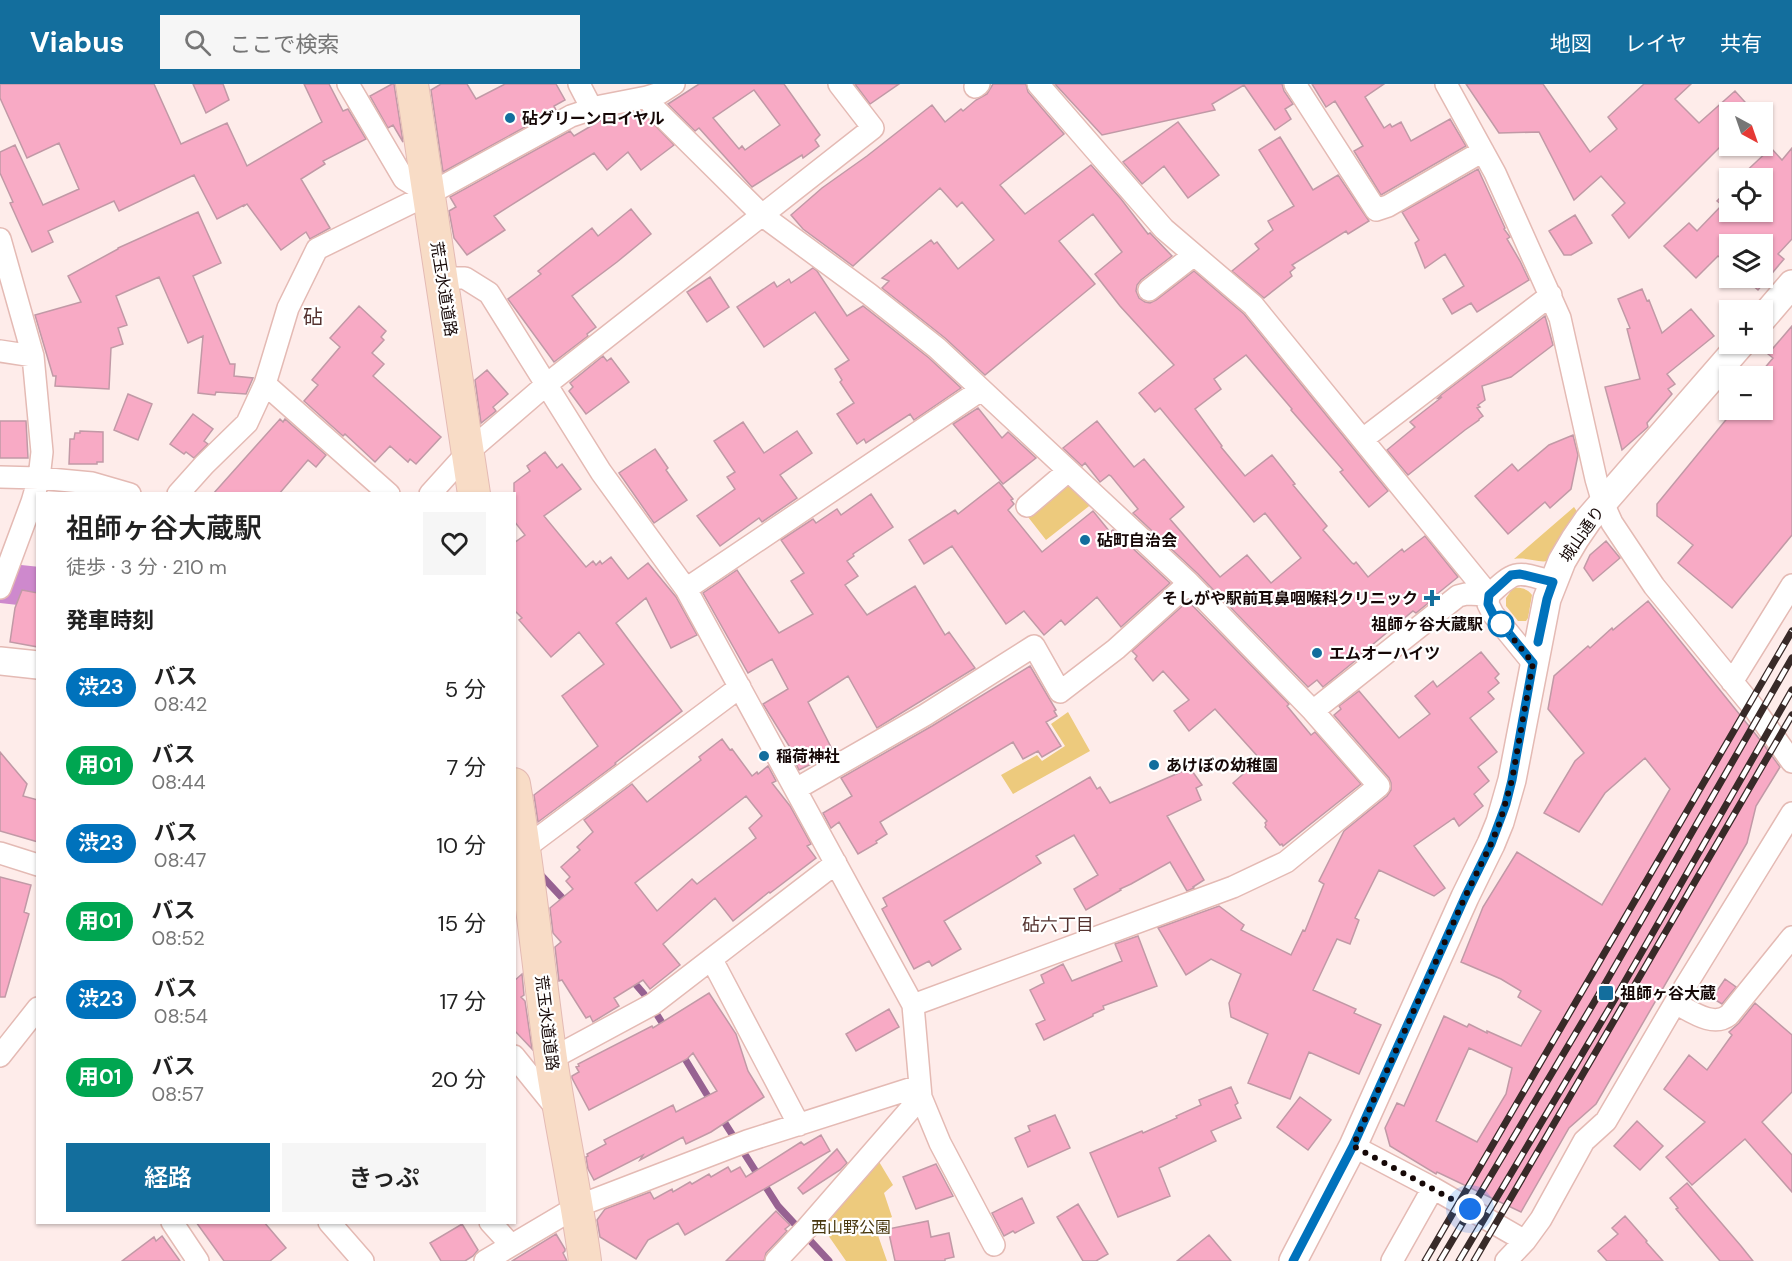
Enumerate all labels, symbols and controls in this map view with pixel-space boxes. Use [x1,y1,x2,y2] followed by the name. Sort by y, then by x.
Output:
[160,15,580,69] search box
[30,24,124,61] text: Viabus
[181,26,214,59] icon: search
[229,30,339,59] text: ここで検索
[1550,30,1592,58] text: 地図
[1625,30,1687,58] text: レイヤ
[1720,30,1762,58] text: 共有
[1719,102,1773,156] north arrow
[1719,102,1773,420] map controls
[522,108,665,129] place label: 砧グリーンロイヤル
[503,111,517,125] marker: 砧グリーンロイヤル
[1719,168,1773,222] button: locate
[1719,234,1773,288] button: layers
[426,240,462,338] street label: 荒玉水道道路
[1719,300,1773,354] button: +
[303,304,323,330] district label: 砧
[1719,366,1773,420] button: −
[1555,502,1609,566] street label: 城山通り
[66,510,262,547] text: 祖師ヶ谷大蔵駅
[423,512,486,575] button: heart
[1097,530,1177,551] place label: 砧町自治会
[1078,533,1092,547] marker: 砧町自治会
[66,554,227,580] text: 徒歩 · 3 分 · 210 m
[1162,588,1418,609] place label: そしがや駅前耳鼻咽喉科クリニック
[1423,589,1441,607] marker: そしがや駅前耳鼻咽喉科クリニック
[66,606,154,635] text: 発車時刻
[1488,611,1514,637] marker: 祖師ヶ谷大蔵駅
[1371,614,1483,635] place label: 祖師ヶ谷大蔵駅
[1329,643,1440,664] place label: エムオーハイツ
[1310,646,1324,660] marker: エムオーハイツ
[154,662,198,691] text: バス
[78,673,124,701] text: 渋23
[445,675,486,704] text: 5 分
[154,691,207,717] text: 08:42
[151,740,195,769] text: バス
[776,746,840,767] place label: 稲荷神社
[757,749,771,763] marker: 稲荷神社
[78,751,121,779] text: 用01
[446,753,486,782] text: 7 分
[1166,755,1278,776] place label: あけぼの幼稚園
[1147,758,1161,772] marker: あけぼの幼稚園
[151,769,206,795] text: 08:44
[154,818,198,847] text: バス
[78,829,124,857] text: 渋23
[436,831,486,860] text: 10 分
[154,847,206,873] text: 08:47
[151,896,195,925] text: バス
[78,907,121,935] text: 用01
[438,909,486,938] text: 15 分
[1022,913,1094,937] district label: 砧六丁目
[151,925,205,951] text: 08:52
[154,974,198,1003] text: バス
[531,974,563,1072] street label: 荒玉水道道路
[1620,983,1716,1004] place label: 祖師ヶ谷大蔵
[1597,984,1615,1002] marker: 祖師ヶ谷大蔵
[78,985,124,1013] text: 渋23
[440,987,486,1016] text: 17 分
[154,1003,208,1029] text: 08:54
[151,1052,195,1081] text: バス
[78,1063,121,1091] text: 用01
[431,1065,486,1094] text: 20 分
[151,1081,204,1107] text: 08:57
[66,1143,270,1212] button: 経路
[282,1143,486,1212] button: きっぷ
[1455,1194,1485,1224] your location
[811,1217,891,1238] park label: 西山野公園

